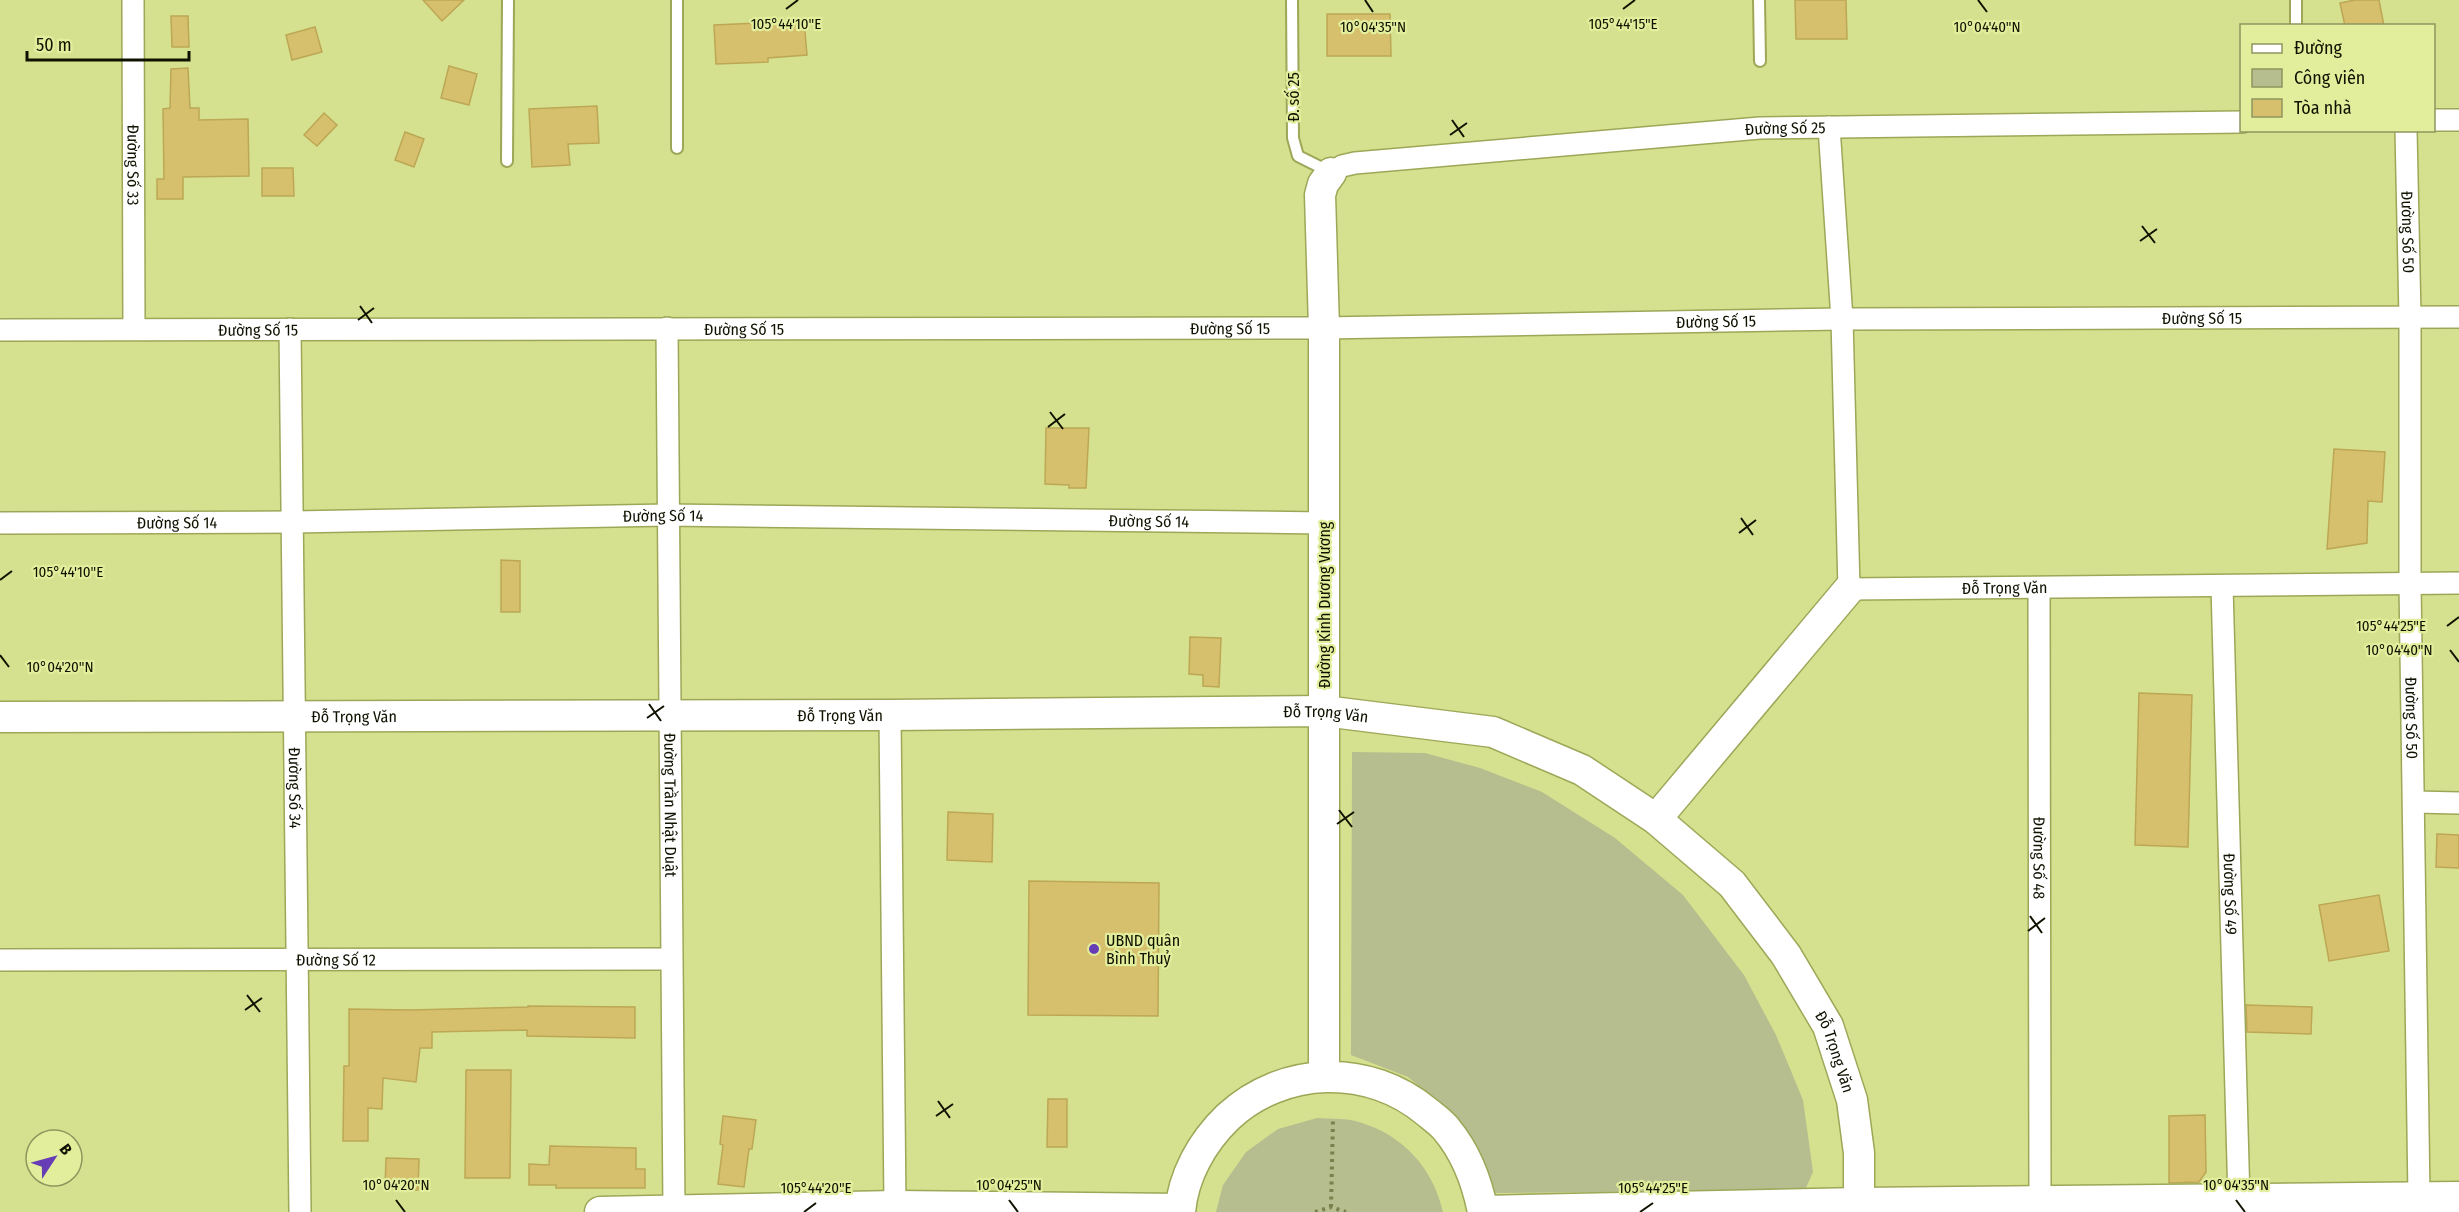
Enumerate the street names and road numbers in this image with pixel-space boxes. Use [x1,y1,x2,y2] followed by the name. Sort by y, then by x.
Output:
[1283,72,1303,122] street label: Đ. số 25
[1744,117,1826,139] street label: Đường Số 25
[124,124,144,206] street label: Đường Số 33
[2398,191,2419,273] street label: Đường Số 50
[2162,307,2242,327] street label: Đường Số 15
[1676,310,1756,331] street label: Đường Số 15
[704,318,784,338] street label: Đường Số 15
[1190,318,1270,338] street label: Đường Số 15
[218,319,298,339] street label: Đường Số 15
[622,505,704,525] street label: Đường Số 14
[1109,511,1190,531] street label: Đường Số 14
[137,512,218,532] street label: Đường Số 14
[1315,521,1334,688] street label: Đường Kinh Dương Vương
[1962,578,2047,597] street label: Đỗ Trọng Văn
[2402,677,2423,759] street label: Đường Số 50
[1283,701,1370,726] street label: Đỗ Trọng Văn
[797,706,883,725] street label: Đỗ Trọng Văn
[311,707,397,726] street label: Đỗ Trọng Văn
[661,733,681,878] street label: Đường Trần Nhật Duật
[285,747,306,829] street label: Đường Số 34
[2030,817,2050,899] street label: Đường Số 48
[2220,853,2242,935] street label: Đường Số 49
[296,949,376,969] street label: Đường Số 12
[1811,1007,1858,1095] street label: Đỗ Trọng Văn

